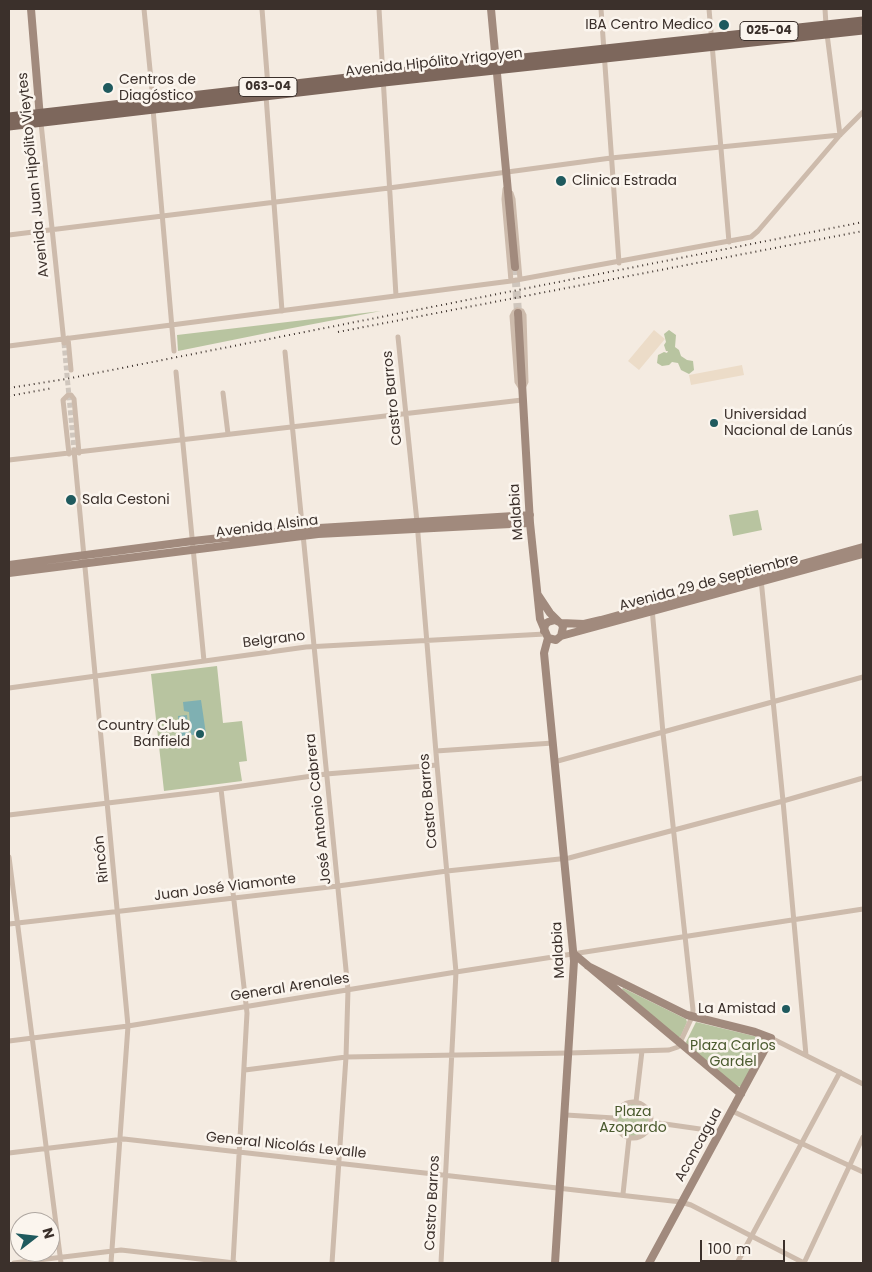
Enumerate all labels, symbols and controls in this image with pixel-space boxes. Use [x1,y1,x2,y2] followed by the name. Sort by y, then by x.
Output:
[585,17,713,33] place label: IBA Centro Medico
[717,18,731,32] marker: IBA Centro Medico
[740,22,798,40] road number: 025-04
[345,45,523,81] street label: Avenida Hipólito Yrigoyen
[15,72,53,278] street label: Avenida Juan Hipólito Vieytes
[119,72,196,104] place label: Centros de Diagóstico
[239,77,297,96] road number: 063-04
[101,81,115,95] marker: Centros de Diagóstico
[572,173,677,189] place label: Clinica Estrada
[554,174,568,188] marker: Clinica Estrada
[380,350,406,446] street label: Castro Barros
[724,407,852,440] place label: Universidad Nacional de Lanús
[708,417,720,429] marker: Universidad Nacional de Lanús
[507,483,527,541] street label: Malabia
[82,492,170,508] place label: Sala Cestoni
[64,493,78,507] marker: Sala Cestoni
[215,512,319,542] street label: Avenida Alsina
[618,551,800,615] street label: Avenida 29 de Septiembre
[242,628,306,652] street label: Belgrano
[98,718,190,750] place label: Country Club Banfield
[194,728,206,740] marker: Country Club Banfield
[303,733,335,885] street label: José Antonio Cabrera
[416,753,442,849] street label: Castro Barros
[91,835,113,883] street label: Rincón
[153,871,297,905] street label: Juan José Viamonte
[549,921,569,979] street label: Malabia
[229,970,351,1006] street label: General Arenales
[698,1001,776,1017] place label: La Amistad
[780,1003,792,1015] marker: La Amistad
[690,1038,776,1070] park label: Plaza Carlos Gardel
[599,1104,667,1136] park label: Plaza Azopardo
[672,1105,726,1185] street label: Aconcagua
[205,1129,367,1163] street label: General Nicolás Levalle
[422,1155,444,1251] street label: Castro Barros
[10,1212,60,1262] north arrow
[37,1225,60,1241] text: N
[702,1230,787,1262] scale bar
[708,1238,751,1259] text: 100 m

